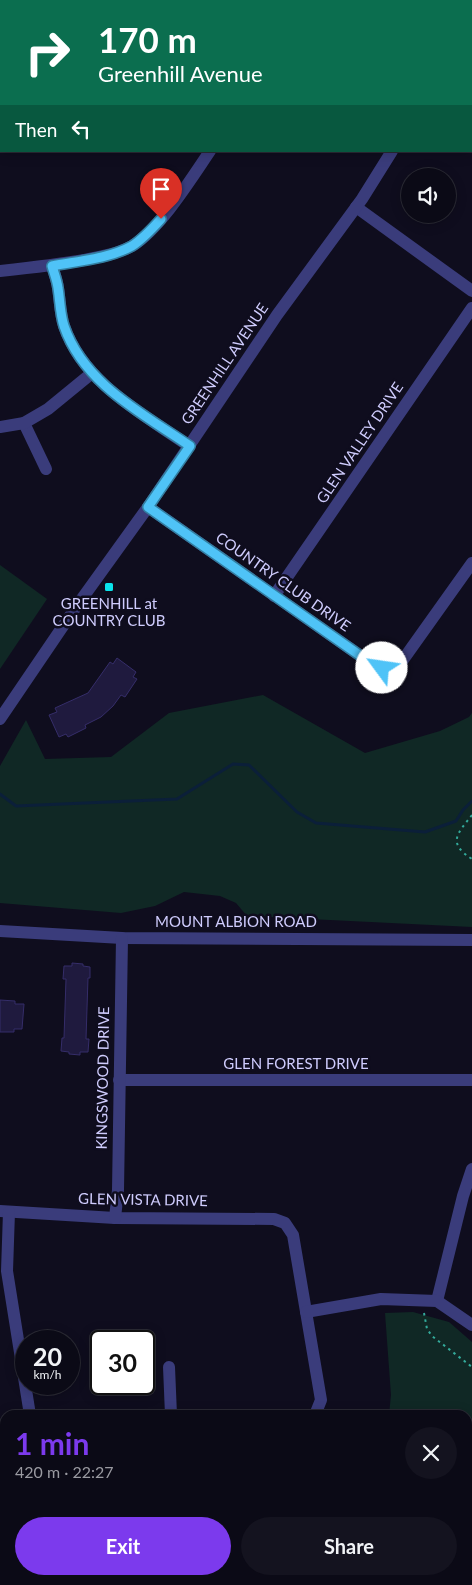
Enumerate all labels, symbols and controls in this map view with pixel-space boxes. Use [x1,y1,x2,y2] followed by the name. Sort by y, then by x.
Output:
[98,18,197,60] text: 170 m
[15,20,80,85] icon: right
[98,60,263,87] text: Greenhill Avenue
[67,115,95,143] icon: left
[15,118,57,141] text: Then
[140,168,182,219] pin
[401,168,456,223] map controls
[401,168,456,223] button: sound
[147,175,175,203] icon: arrive
[177,299,271,427] street label: GREENHILL AVENUE
[312,379,406,506] street label: GLEN VALLEY DRIVE
[213,528,354,635] street label: COUNTRY CLUB DRIVE
[103,581,115,593] marker: GREENHILL at COUNTRY CLUB
[53,594,165,629] place label: GREENHILL at COUNTRY CLUB
[355,641,407,693] position arrow
[155,912,317,930] street label: MOUNT ALBION ROAD
[92,1006,112,1150] street label: KINGSWOOD DRIVE
[223,1054,369,1072] street label: GLEN FOREST DRIVE
[78,1189,208,1209] street label: GLEN VISTA DRIVE
[90,1330,155,1395] speed limit sign: 30
[33,1341,62,1371] text: 20
[33,1367,62,1382] text: km/h
[15,1425,89,1461] text: 1 min
[405,1427,457,1479] button: close
[15,1462,114,1481] text: 420 m · 22:27
[15,1517,231,1575] button: Exit
[241,1517,457,1575] button: Share

